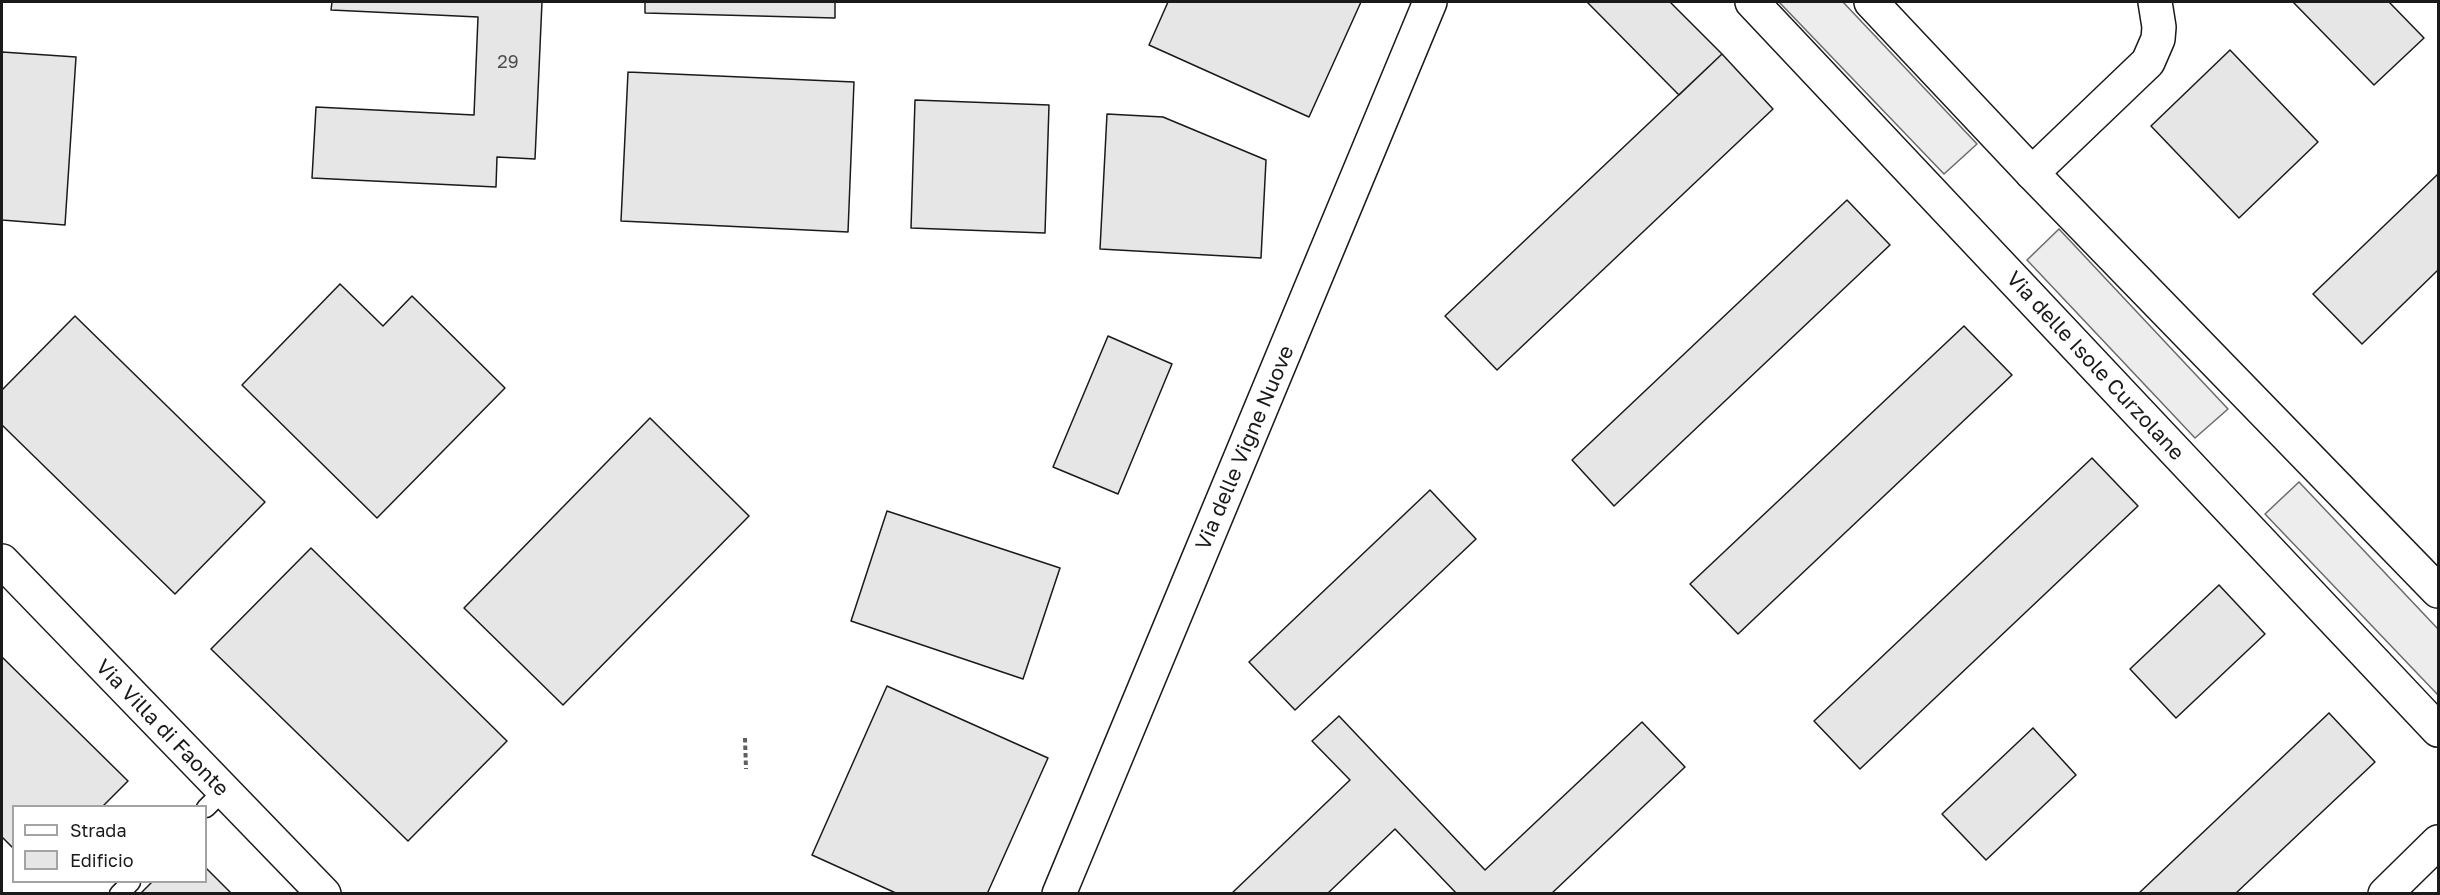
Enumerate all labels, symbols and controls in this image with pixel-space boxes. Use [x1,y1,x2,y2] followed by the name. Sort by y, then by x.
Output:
[497,51,519,73] house number: 29
[2001,266,2189,466] street label: Via delle Isole Curzolane
[1190,342,1300,554] street label: Via delle Vigne Nuove
[90,654,234,802] street label: Via Villa di Faonte
[12,805,207,883] legend
[70,819,127,841] text: Strada
[70,849,134,871] text: Edificio

